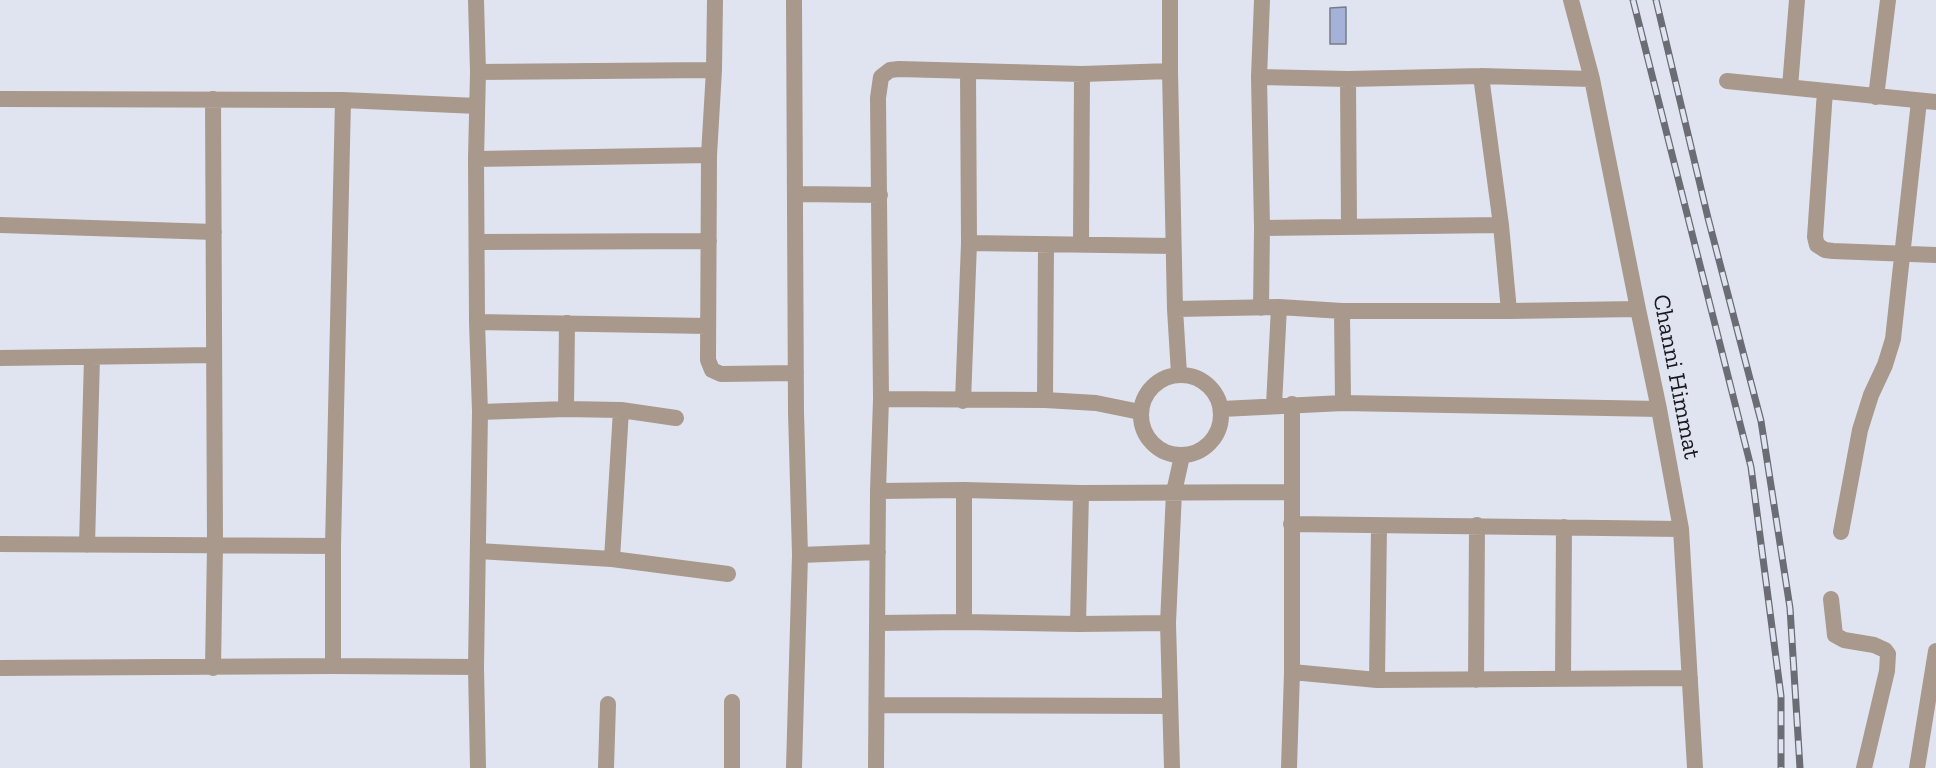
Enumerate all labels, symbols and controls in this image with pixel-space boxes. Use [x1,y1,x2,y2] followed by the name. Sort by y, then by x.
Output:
[1646,292,1706,462] street label: Channi Himmat

